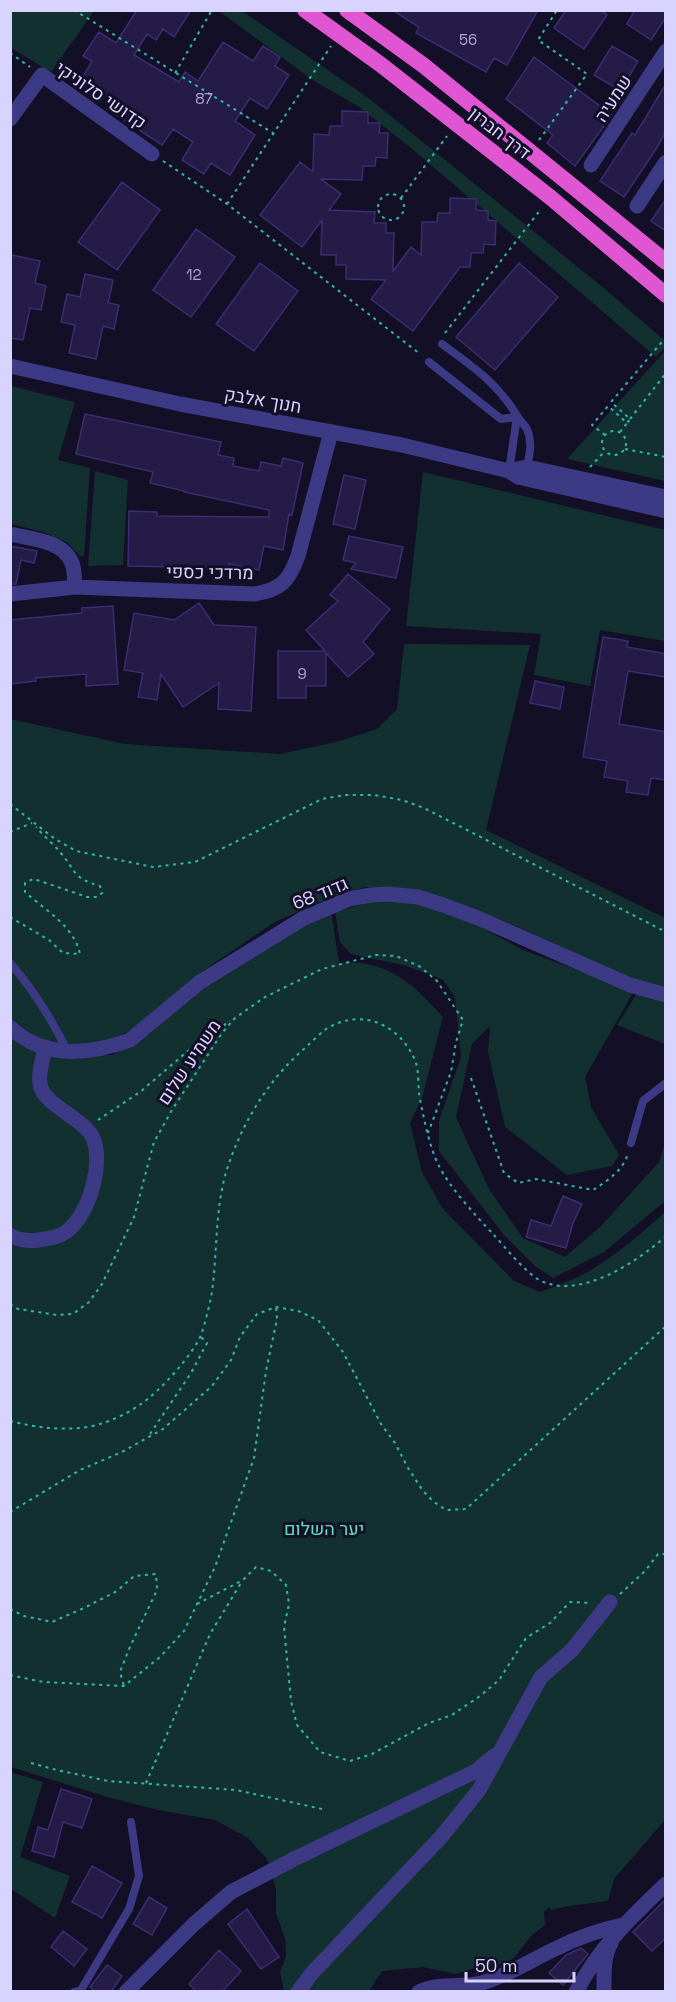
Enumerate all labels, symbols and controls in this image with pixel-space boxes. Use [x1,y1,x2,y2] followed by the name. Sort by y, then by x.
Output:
[459,30,477,49] house number: 56
[51,56,151,134] street label: קדושי סלוניקי
[589,70,637,126] street label: שמעיה
[195,89,213,108] house number: 87
[465,102,535,164] street label: דרך חברון
[186,265,202,284] house number: 12
[223,382,303,418] street label: חנוך אלבק
[166,560,254,584] street label: מרדכי כספי
[297,664,307,683] house number: 9
[289,871,351,915] street label: גדוד 68
[152,1015,226,1109] street label: משמיע שלום
[284,1517,364,1540] park label: יער השלום
[466,1945,574,1983] scale bar
[475,1954,517,1977] text: 50 m

